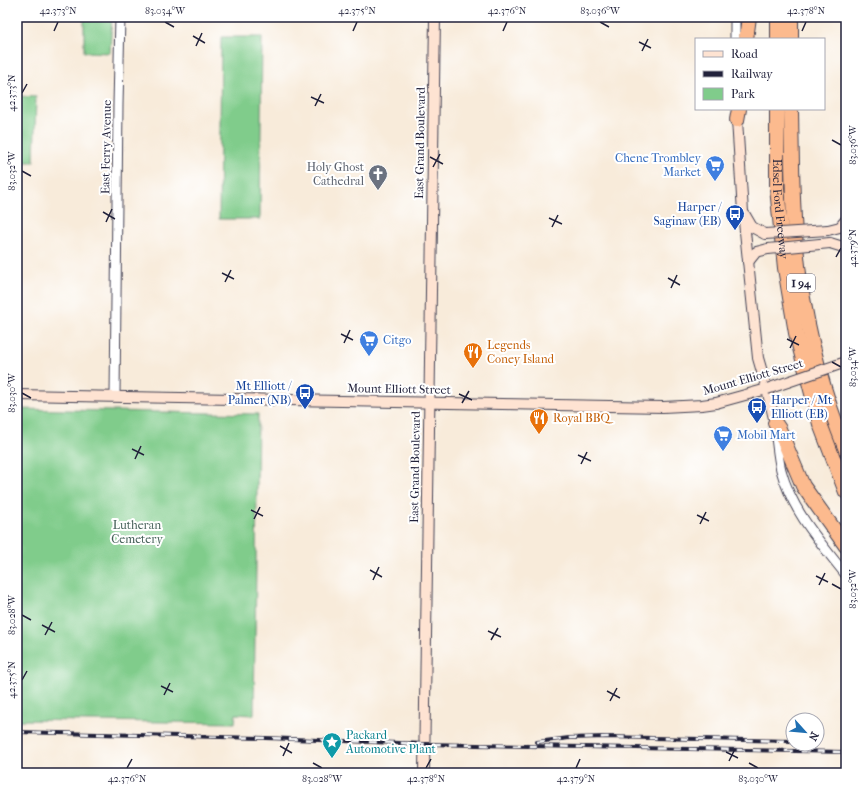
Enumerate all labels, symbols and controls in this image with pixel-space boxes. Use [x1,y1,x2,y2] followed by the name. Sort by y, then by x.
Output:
[39,5,77,17] text: 42.373°N
[145,5,186,17] text: 83.034°W
[338,5,376,17] text: 42.375°N
[488,5,527,17] text: 42.376°N
[580,5,621,17] text: 83.036°W
[787,5,825,17] text: 42.378°N
[695,38,825,110] legend
[731,47,758,61] text: Road
[731,67,773,81] text: Railway
[6,74,18,112] text: 42.373°N
[412,86,428,199] street label: East Grand Boulevard
[731,87,756,101] text: Park
[98,100,114,194] street label: East Ferry Avenue
[847,124,859,165] text: 83.036°W
[6,150,18,191] text: 83.032°W
[615,151,702,179] place label: Chene Trombley Market
[704,154,726,182] supermarket icon: Chene Trombley Market
[770,159,791,260] street label: Edsel Ford Freeway
[307,160,365,188] place label: Holy Ghost Cathedral
[367,163,389,191] church icon: Holy Ghost Cathedral
[654,200,722,228] place label: Harper / Saginaw (EB)
[724,203,746,231] bus stop icon: Harper / Saginaw (EB)
[847,228,859,267] text: 42.379°N
[787,274,815,292] road number: I 94
[358,329,380,357] supermarket icon: Citgo
[383,333,411,347] place label: Citgo
[487,338,555,366] place label: Legends Coney Island
[462,341,484,369] restaurant icon: Legends Coney Island
[847,346,859,387] text: 83.034°W
[701,356,805,398] street label: Mount Elliott Street
[6,372,18,413] text: 83.030°W
[228,379,292,407] place label: Mt Elliott / Palmer (NB)
[347,381,452,397] street label: Mount Elliott Street
[294,382,316,410] bus stop icon: Mt Elliott / Palmer (NB)
[771,393,833,421] place label: Harper / Mt Elliott (EB)
[746,396,768,424] bus stop icon: Harper / Mt Elliott (EB)
[528,407,550,435] restaurant icon: Royal BBQ
[407,410,423,523] street label: East Grand Boulevard
[553,411,613,425] place label: Royal BBQ
[712,424,734,452] supermarket icon: Mobil Mart
[737,428,796,442] place label: Mobil Mart
[111,518,163,546] park label: Lutheran Cemetery
[847,568,859,609] text: 83.032°W
[6,594,18,635] text: 83.028°W
[6,661,18,699] text: 42.375°N
[785,712,825,752] north arrow
[345,728,437,756] place label: Packard Automotive Plant
[805,730,821,744] text: N
[321,731,343,759] place icon: Packard Automotive Plant
[108,773,147,785] text: 42.376°N
[302,773,343,785] text: 83.028°W
[407,773,445,785] text: 42.378°N
[557,773,596,785] text: 42.379°N
[738,773,779,785] text: 83.030°W

